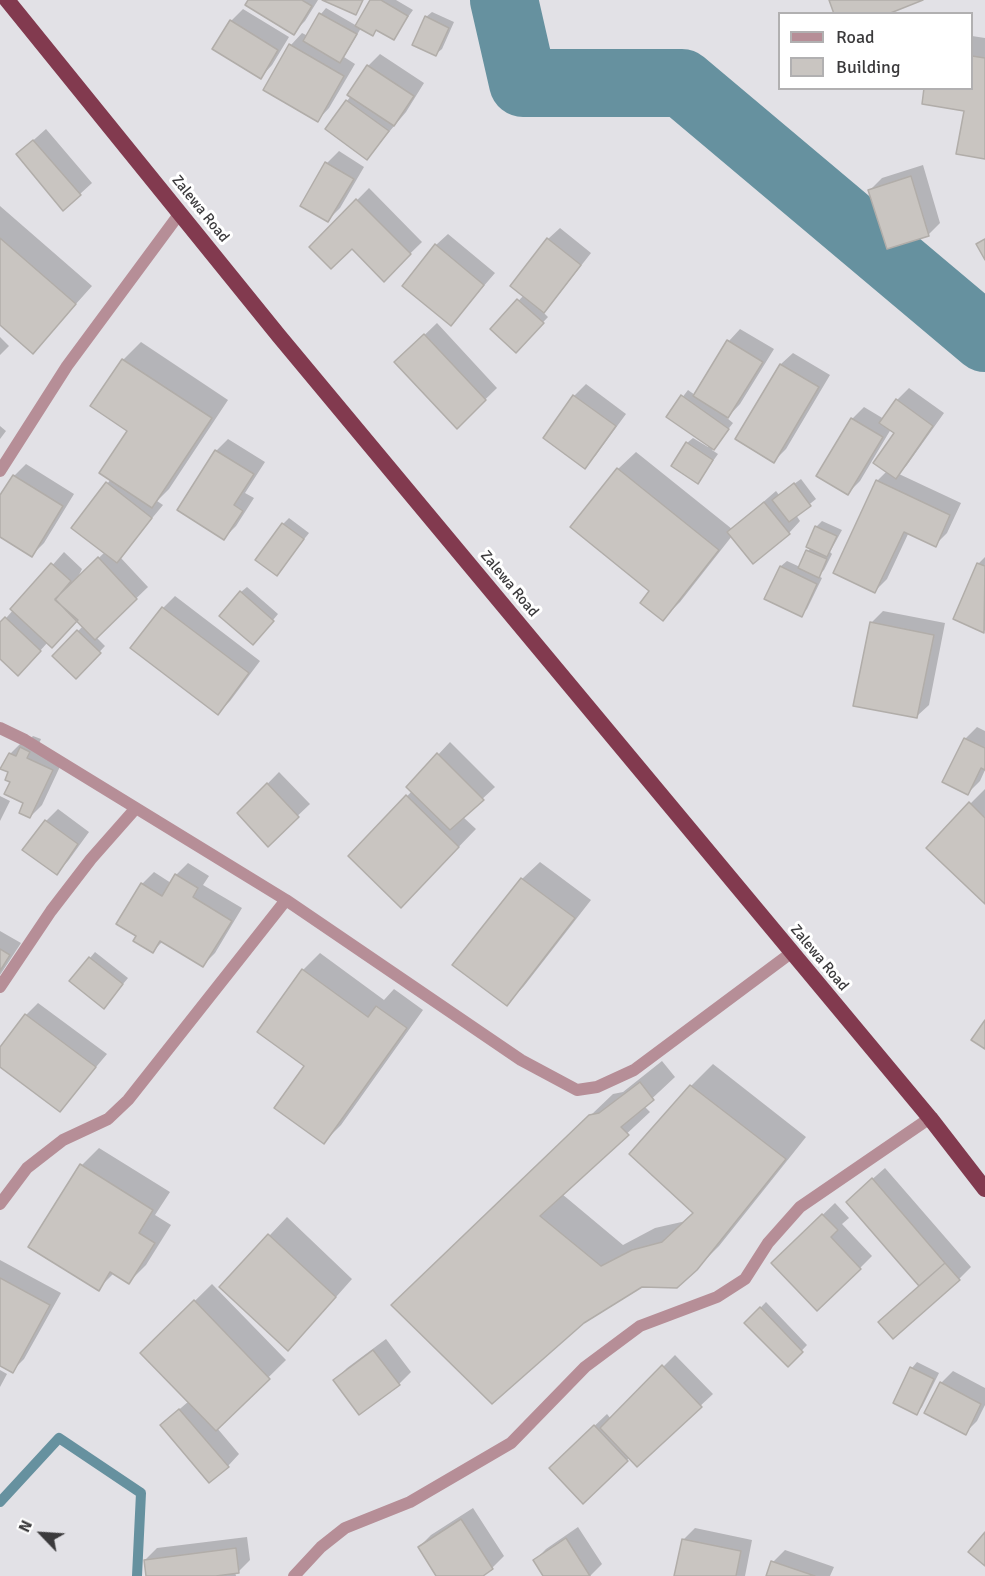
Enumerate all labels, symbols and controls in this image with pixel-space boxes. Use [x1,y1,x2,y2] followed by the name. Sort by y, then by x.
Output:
[778,12,973,90] legend
[836,26,875,48] text: Road
[836,56,900,78] text: Building
[167,172,233,246] street label: Zalewa Road
[476,547,542,621] street label: Zalewa Road
[786,921,852,995] street label: Zalewa Road
[12,1504,72,1564] north arrow
[14,1517,37,1536] text: N

